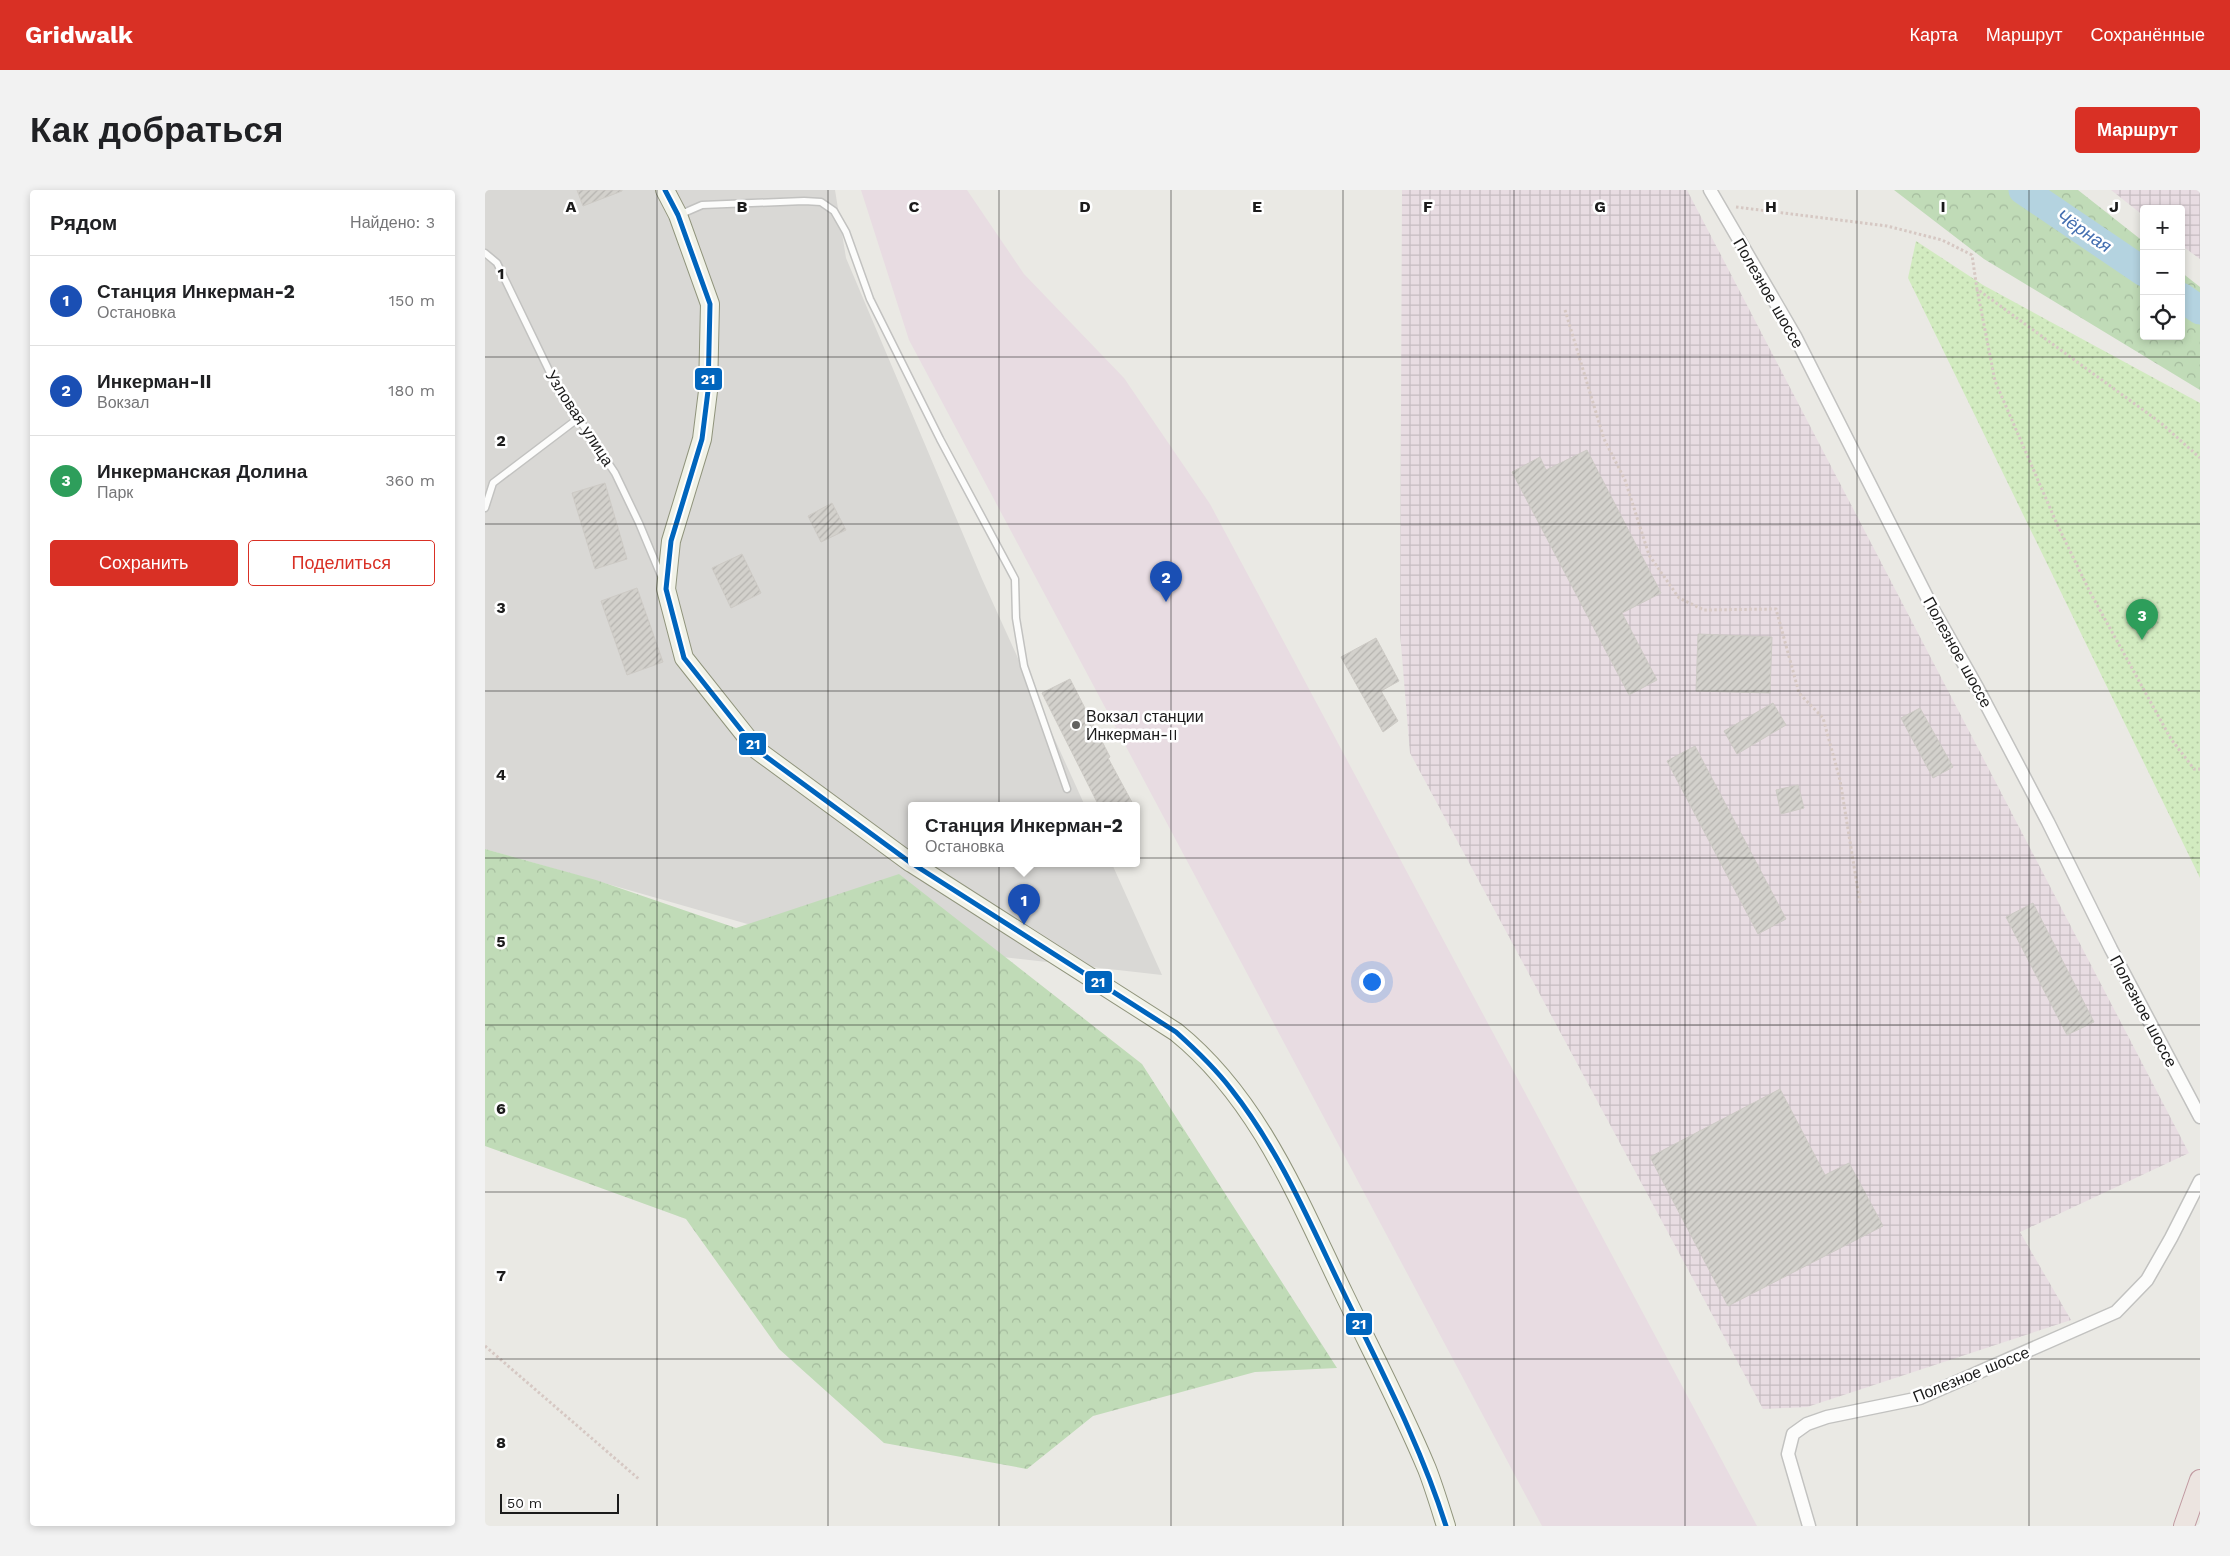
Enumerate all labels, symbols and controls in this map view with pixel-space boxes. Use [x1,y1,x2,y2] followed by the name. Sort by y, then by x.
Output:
[25,21,133,49] text: Gridwalk
[1910,24,1958,45] text: Карта
[1986,24,2062,45] text: Маршрут
[2090,24,2205,45] text: Сохранённые
[2075,107,2200,153] button: Маршрут
[30,109,283,151] text: Как добраться
[566,197,577,216] text: A
[737,197,748,216] text: B
[909,197,920,216] text: C
[1079,197,1091,216] text: D
[1252,197,1262,216] text: E
[1423,197,1433,216] text: F
[1594,197,1606,216] text: G
[1765,197,1777,216] text: H
[1940,197,1946,216] text: I
[2109,197,2119,216] text: J
[2053,205,2116,257] water label: Чёрная
[2140,205,2185,340] map controls
[2140,205,2185,250] button: +
[50,210,117,235] text: Рядом
[350,213,435,232] text: Найдено: 3
[1729,235,1808,352] street label: Полезное шоссе
[2140,250,2185,295] button: −
[498,264,504,283] text: 1
[97,280,295,303] text: Станция Инкерман-2
[63,291,69,310] text: 1
[389,291,435,310] text: 150 m
[2140,295,2185,340] button: locate
[97,303,176,322] text: Остановка
[542,367,618,470] street label: Узловая улица
[694,367,723,391] line badge: 21
[97,370,212,393] text: Инкерман-II
[701,371,715,387] text: 21
[61,381,71,400] text: 2
[388,381,435,400] text: 180 m
[97,393,149,412] text: Вокзал
[496,431,506,450] text: 2
[97,460,307,483] text: Инкерманская Долина
[61,471,71,490] text: 3
[385,471,435,490] text: 360 m
[97,483,133,502] text: Парк
[50,540,238,586] button: Сохранить
[248,540,435,586] button: Поделиться
[1150,561,1182,602] pin: 2
[1919,593,1996,711] street label: Полезное шоссе
[496,598,506,617] text: 3
[2126,599,2158,640] pin: 3
[1086,707,1204,744] place label: Вокзал станции Инкерман-II
[1070,719,1082,731] marker: Вокзал станции Инкерман-II
[738,732,767,756] line badge: 21
[746,736,760,752] text: 21
[496,765,506,784] text: 4
[908,802,1140,867] popup
[925,814,1123,837] text: Станция Инкерман-2
[925,837,1004,856] text: Остановка
[1008,884,1040,925] pin: 1
[496,932,506,951] text: 5
[2106,952,2181,1071] street label: Полезное шоссе
[1359,969,1385,995] your location
[1084,970,1113,994] line badge: 21
[1091,974,1105,990] text: 21
[496,1099,506,1118] text: 6
[496,1266,506,1285] text: 7
[1345,1312,1373,1336] line badge: 21
[1352,1316,1366,1332] text: 21
[1910,1342,2032,1406] street label: Полезное шоссе
[496,1433,506,1452] text: 8
[500,1491,619,1514] scale bar
[507,1495,542,1511] text: 50 m

